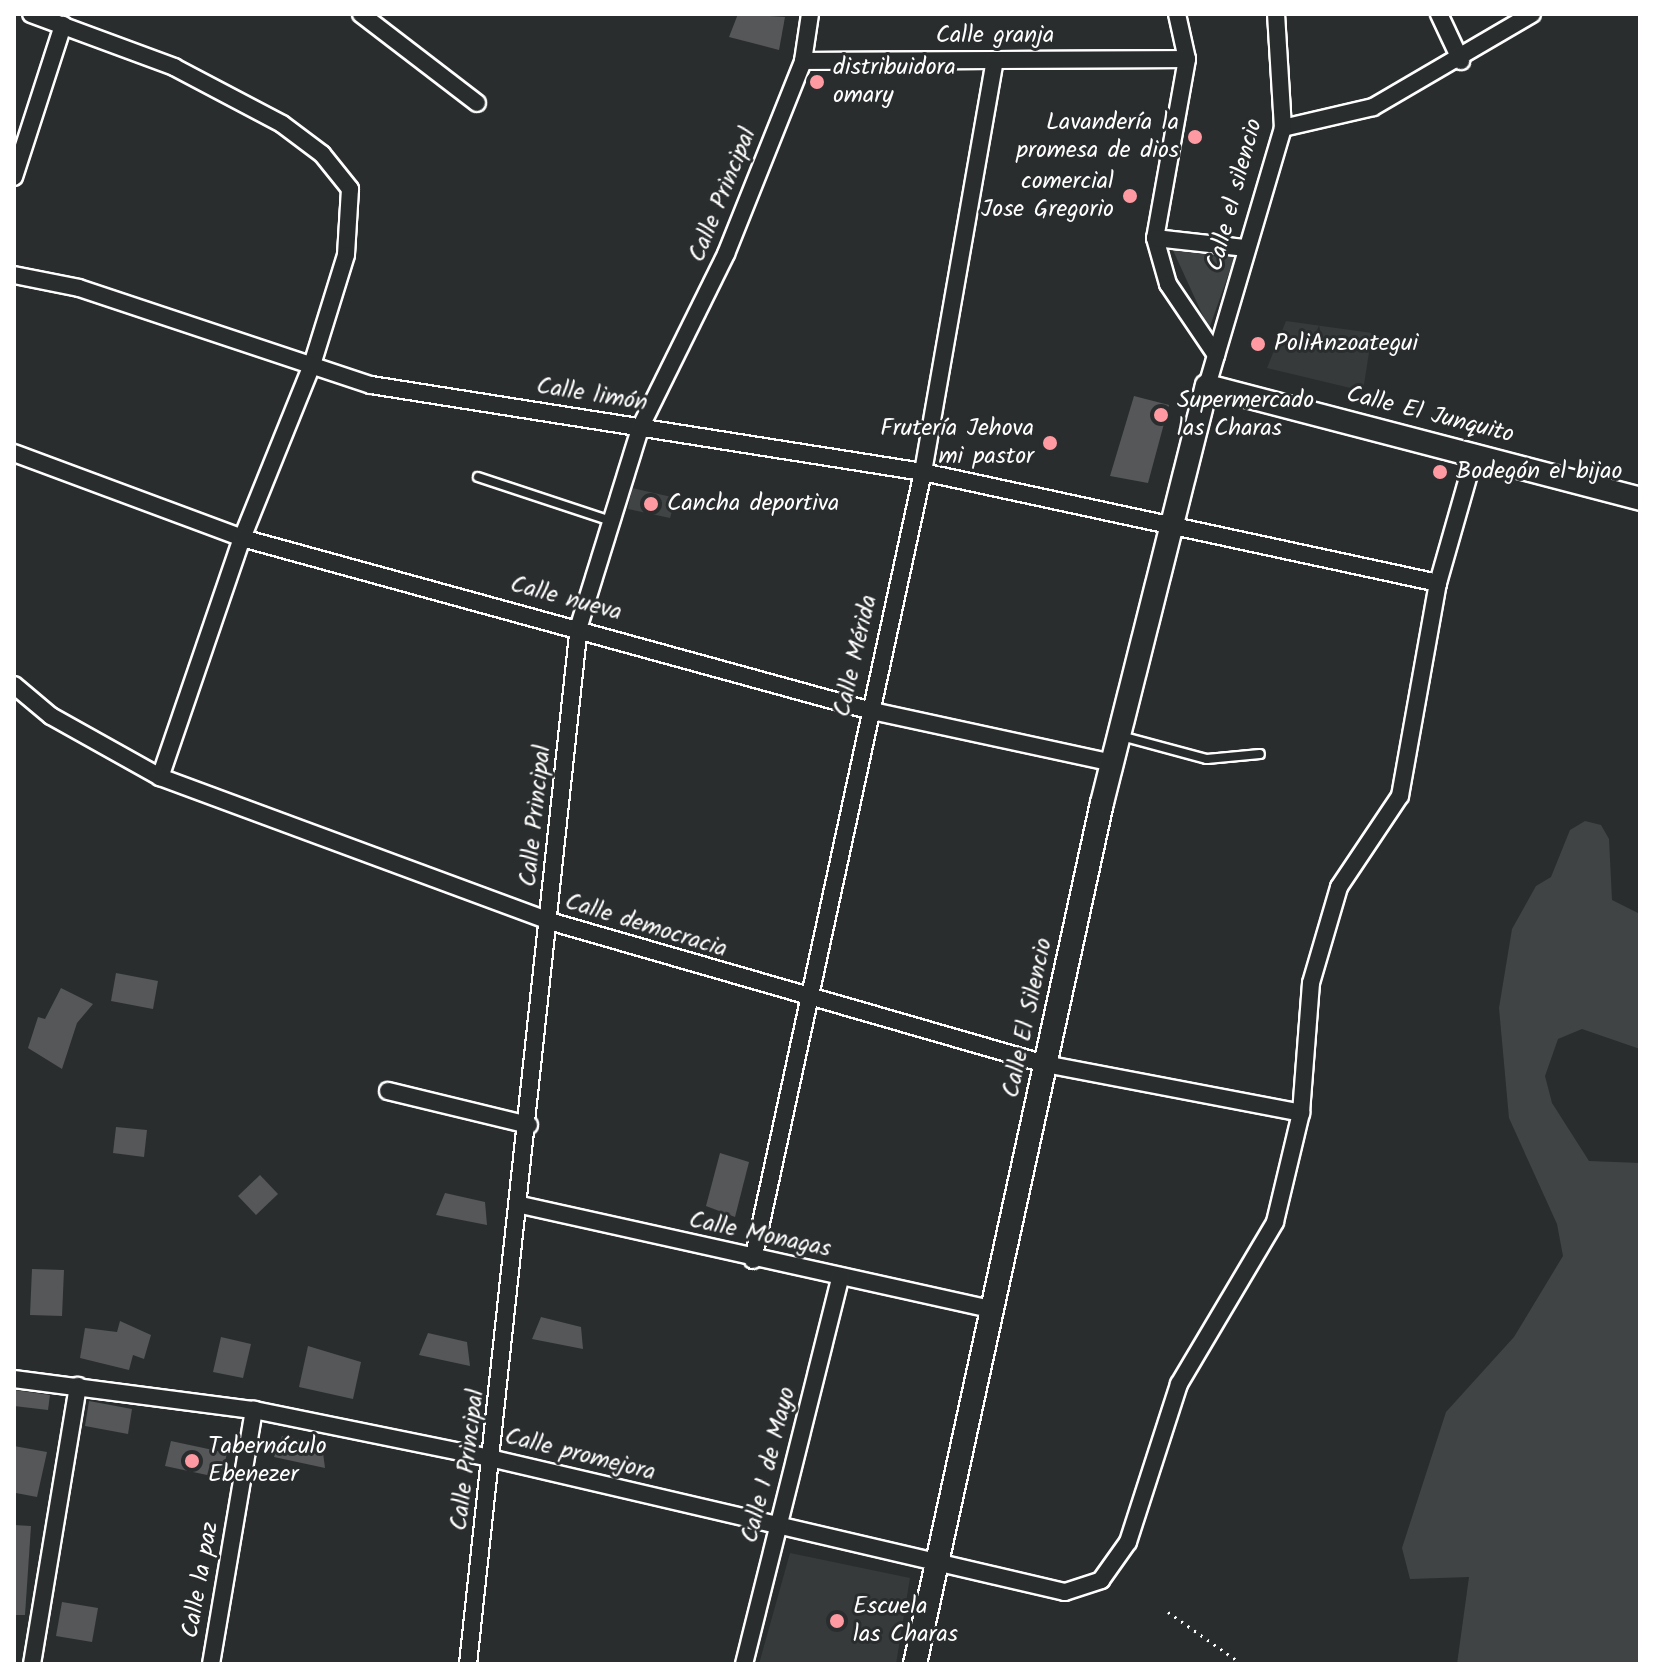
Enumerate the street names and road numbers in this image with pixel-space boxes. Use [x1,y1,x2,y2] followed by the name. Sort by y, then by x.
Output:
[936,22,1054,50] street label: Calle granja
[1201,116,1269,274] street label: Calle el silencio
[683,124,763,266] street label: Calle Principal
[534,372,650,418] street label: Calle limón
[1343,380,1517,450] street label: Calle El Junquito
[507,570,625,628] street label: Calle nueva
[828,592,884,720] street label: Calle Mérida
[514,744,558,888] street label: Calle Principal
[561,888,731,964] street label: Calle democracia
[997,936,1059,1100] street label: Calle El Silencio
[686,1206,834,1264] street label: Calle Monagas
[736,1384,802,1546] street label: Calle 1 de Mayo
[445,1388,491,1532] street label: Calle Principal
[502,1422,658,1488] street label: Calle promejora
[177,1519,225,1641] street label: Calle la paz

